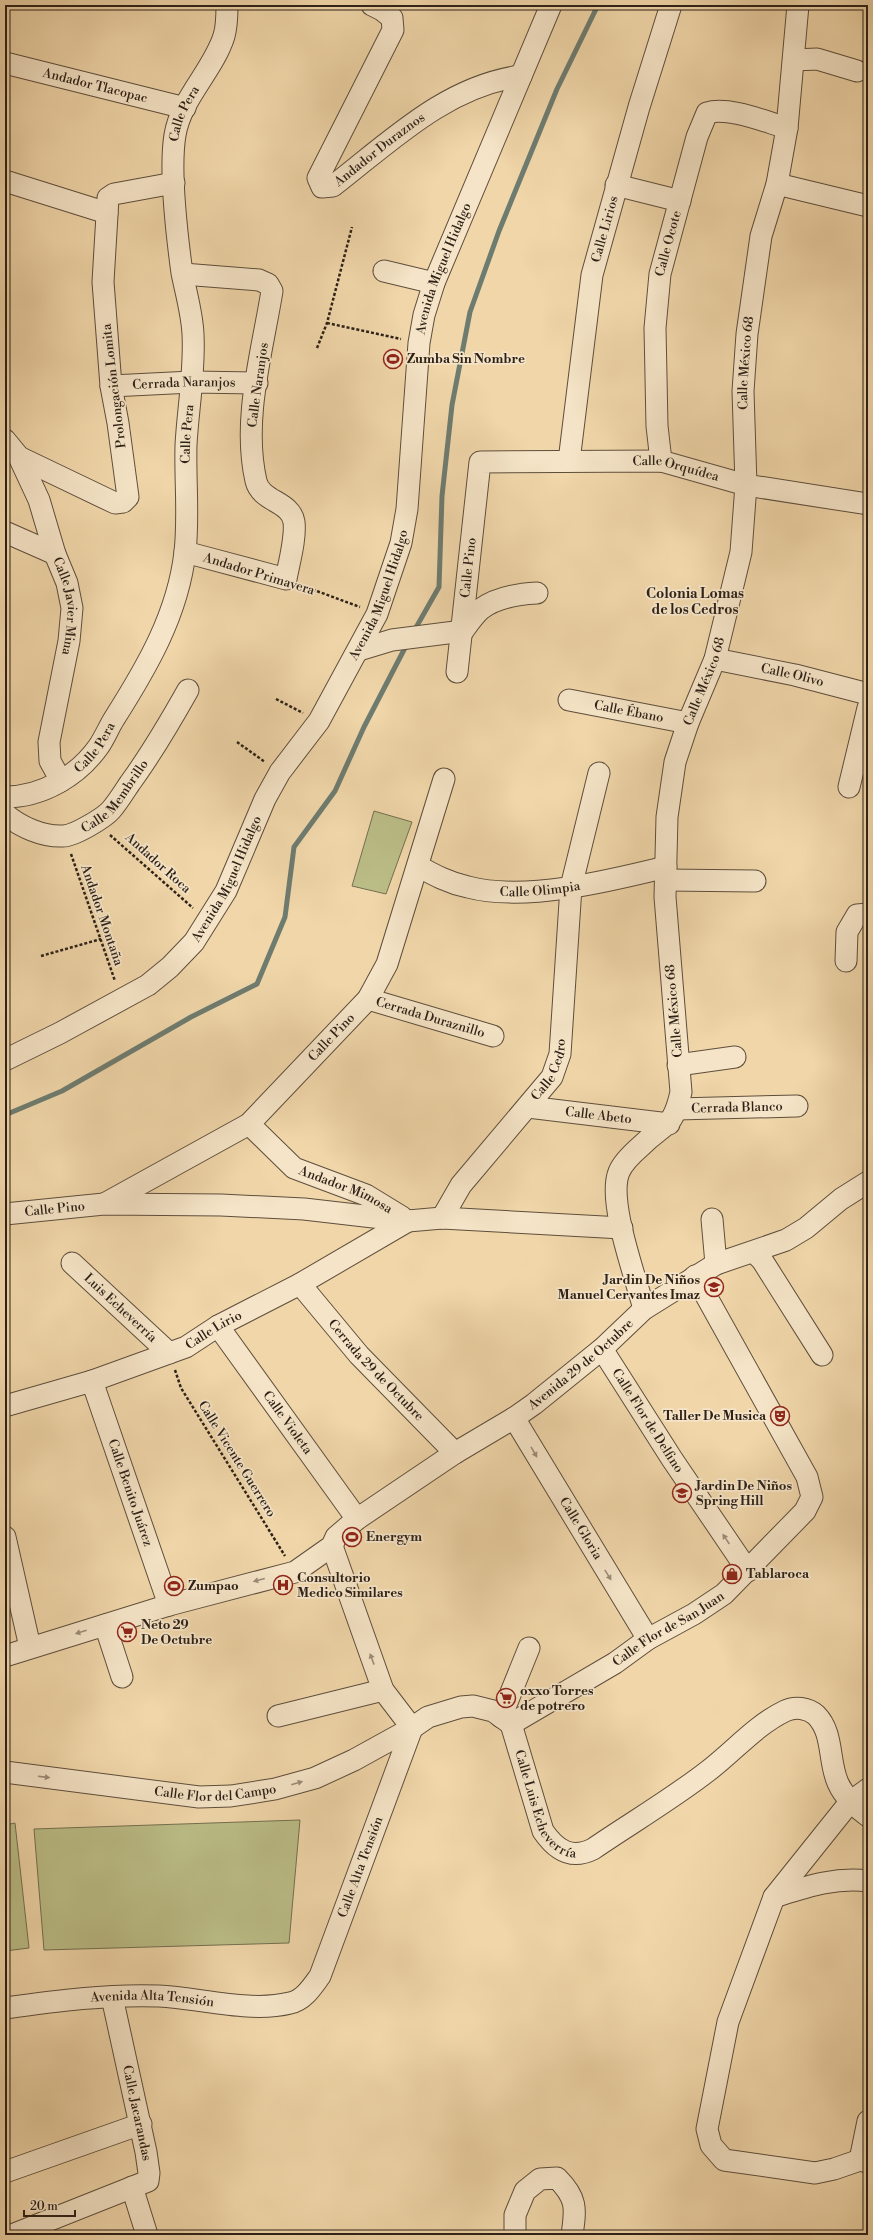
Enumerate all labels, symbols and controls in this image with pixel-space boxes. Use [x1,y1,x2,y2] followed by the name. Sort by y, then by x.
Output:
[40,65,150,106] street label: Andador Tlacopac
[166,82,203,143] street label: Calle Pera
[330,109,428,191] street label: Andador Duraznos
[588,194,622,264] street label: Calle Lirios
[412,200,475,337] street label: Avenida Miguel Hidalgo
[652,208,685,278] street label: Calle Ocote
[735,315,757,410] street label: Calle México 68
[98,322,130,449] street label: Prolongación Lomita
[244,341,272,429] street label: Calle Naranjos
[382,348,404,370] sports icon: Zumba Sin Nombre
[407,351,525,367] place label: Zumba Sin Nombre
[132,374,236,393] street label: Cerrada Naranjos
[178,403,198,464] street label: Calle Pera
[632,453,721,485] street label: Calle Orquídea
[345,529,411,664] street label: Avenida Miguel Hidalgo
[457,537,480,599] street label: Calle Pino
[200,549,317,599] street label: Andador Primavera
[49,555,80,657] street label: Calle Javier Mina
[646,585,744,619] district label: Colonia Lomas de los Cedros
[680,635,728,728] street label: Calle México 68
[759,660,826,690] street label: Calle Olivo
[593,697,665,726] street label: Calle Ébano
[71,719,119,777] street label: Calle Pera
[78,757,152,837] street label: Calle Membrillo
[188,813,265,946] street label: Avenida Miguel Hidalgo
[121,829,194,897] street label: Andador Roca
[77,861,127,968] street label: Andador Montaña
[499,878,582,900] street label: Calle Olimpia
[662,964,686,1058] street label: Calle México 68
[374,994,487,1041] street label: Cerrada Duraznillo
[305,1010,358,1065] street label: Calle Pino
[528,1038,569,1104] street label: Calle Cedro
[691,1098,783,1117] street label: Cerrada Blanco
[564,1104,633,1127] street label: Calle Abeto
[296,1162,396,1217] street label: Andador Mimosa
[24,1198,86,1220] street label: Calle Pino
[81,1270,161,1346] street label: Luis Echeverría
[558,1272,700,1303] place label: Jardin De Niños Manuel Cervantes Imaz
[703,1276,725,1298] school or university icon: Jardin De Niños Manuel Cervantes Imaz
[183,1307,245,1353] street label: Calle Lirio
[524,1315,637,1414] street label: Avenida 29 de Octubre
[325,1316,427,1425] street label: Cerrada 29 de Octubre
[608,1365,687,1476] street label: Calle Flor de Delfino
[259,1388,316,1458] street label: Calle Violeta
[195,1398,279,1520] street label: Calle Vicente Guerrero
[769,1405,791,1427] theatre icon: Taller De Musica
[663,1408,767,1424] place label: Taller De Musica
[105,1437,156,1548] street label: Calle Benito Juárez
[531,1446,538,1458] one-way arrow
[694,1478,792,1509] place label: Jardin De Niños Spring Hill
[671,1482,693,1504] school or university icon: Jardin De Niños Spring Hill
[556,1494,606,1563] street label: Calle Gloria
[341,1526,363,1548] sports icon: Energym
[366,1529,422,1545] place label: Energym
[722,1534,730,1544] one-way arrow
[721,1563,743,1585] shop icon: Tablaroca
[746,1566,810,1582] place label: Tablaroca
[605,1569,612,1581] one-way arrow
[297,1570,403,1601] place label: Consultorio Medico Similares
[272,1574,294,1596] hospital icon: Consultorio Medico Similares
[163,1575,185,1597] sports icon: Zumpao
[253,1577,265,1583] one-way arrow
[188,1578,239,1594] place label: Zumpao
[609,1588,728,1670] street label: Calle Flor de San Juan
[141,1617,212,1648] place label: Neto 29 De Octubre
[116,1621,138,1643] supermarket icon: Neto 29 De Octubre
[75,1629,87,1635] one-way arrow
[369,1652,375,1664] one-way arrow
[520,1683,594,1714] place label: oxxo Torres de potrero
[495,1687,517,1709] supermarket icon: oxxo Torres de potrero
[511,1748,577,1862] street label: Calle Luis Echeverría
[38,1774,50,1780] one-way arrow
[291,1780,303,1786] one-way arrow
[153,1781,277,1805] street label: Calle Flor del Campo
[334,1814,387,1920] street label: Calle Alta Tensión
[89,1988,215,2011] street label: Avenida Alta Tensión
[119,2064,155,2163] street label: Calle Jacarandas
[24,2192,75,2218] scale bar
[30,2199,58,2214] text: 20 m

